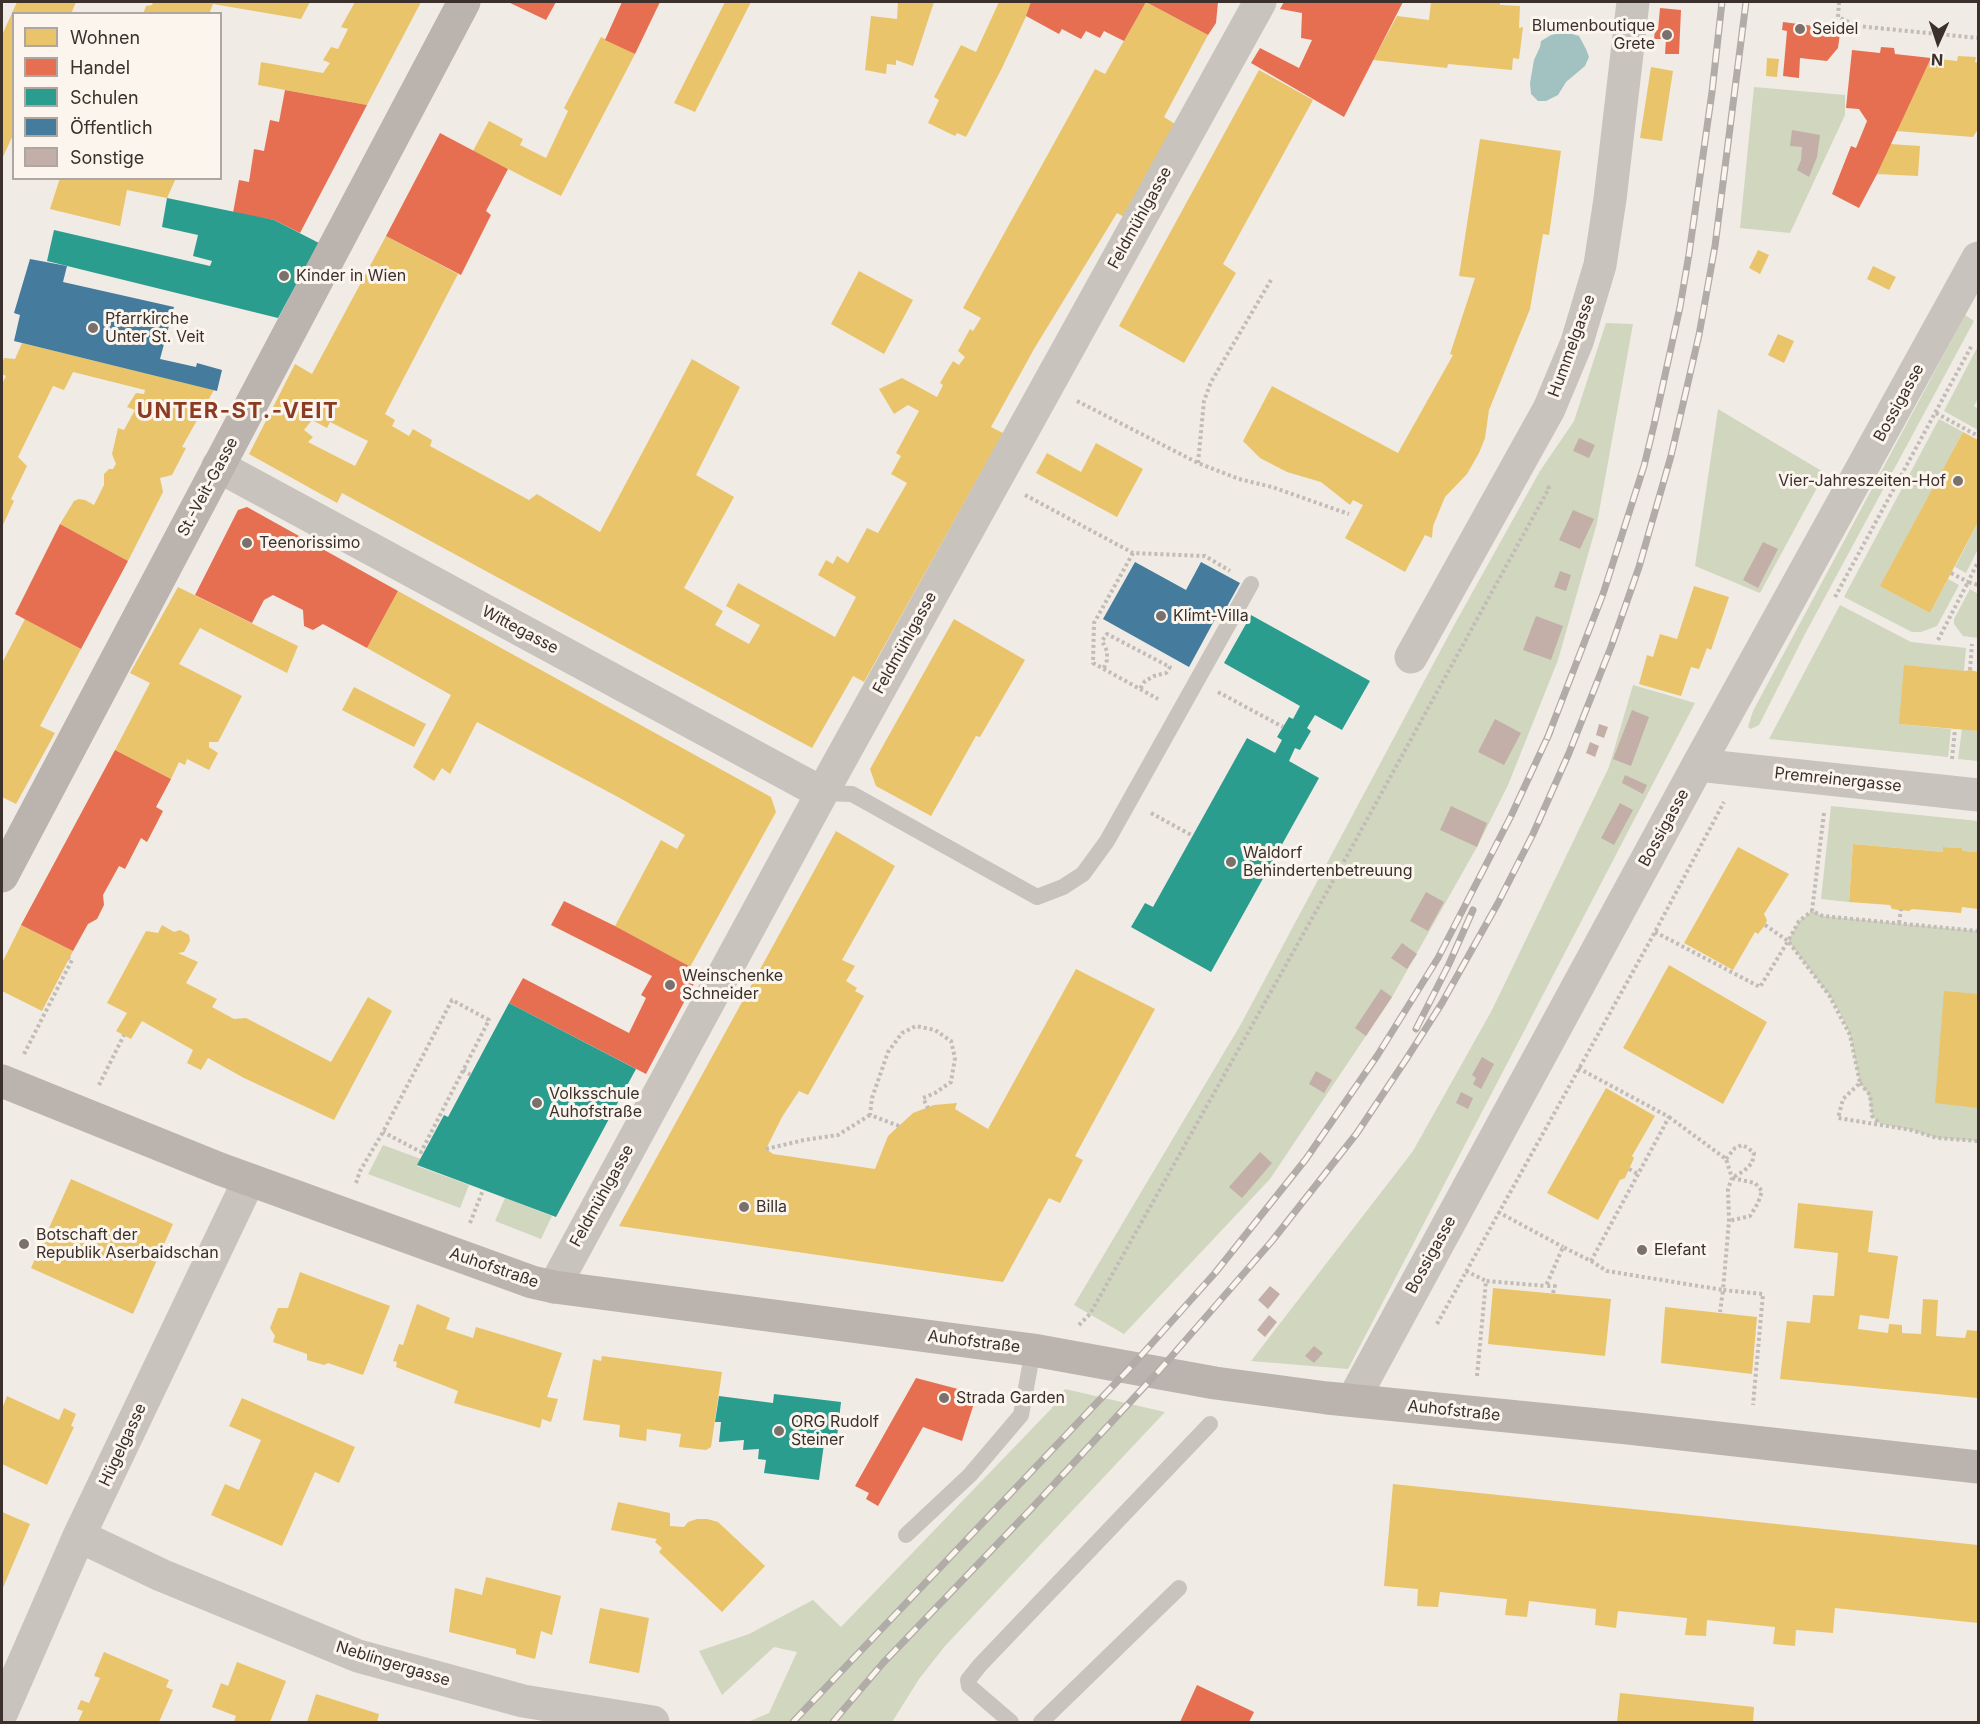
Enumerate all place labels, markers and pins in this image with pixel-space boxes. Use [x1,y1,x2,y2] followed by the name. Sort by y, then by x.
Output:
[1532,16,1655,54] place label: Blumenboutique Grete
[1812,19,1858,39] place label: Seidel
[1793,22,1807,36] marker: Seidel
[1660,28,1674,42] marker: Blumenboutique Grete
[296,266,406,286] place label: Kinder in Wien
[277,269,291,283] marker: Kinder in Wien
[105,309,205,347] place label: Pfarrkirche Unter St. Veit
[86,321,100,335] marker: Pfarrkirche Unter St. Veit
[1778,471,1946,491] place label: Vier-Jahreszeiten-Hof
[1951,474,1965,488] marker: Vier-Jahreszeiten-Hof
[259,533,360,553] place label: Teenorissimo
[240,536,254,550] marker: Teenorissimo
[1173,606,1249,626] place label: Klimt-Villa
[1154,609,1168,623] marker: Klimt-Villa
[1243,843,1412,881] place label: Waldorf Behindertenbetreuung
[1224,855,1238,869] marker: Waldorf Behindertenbetreuung
[682,966,783,1004] place label: Weinschenke Schneider
[663,978,677,992] marker: Weinschenke Schneider
[549,1084,642,1122] place label: Volksschule Auhofstraße
[530,1096,544,1110] marker: Volksschule Auhofstraße
[756,1197,787,1217] place label: Billa
[737,1200,751,1214] marker: Billa
[36,1225,219,1263] place label: Botschaft der Republik Aserbaidschan
[17,1237,31,1251] marker: Botschaft der Republik Aserbaidschan
[1654,1240,1706,1260] place label: Elefant
[1635,1243,1649,1257] marker: Elefant
[956,1388,1065,1408] place label: Strada Garden
[937,1391,951,1405] marker: Strada Garden
[791,1412,879,1450] place label: ORG Rudolf Steiner
[772,1424,786,1438] marker: ORG Rudolf Steiner

